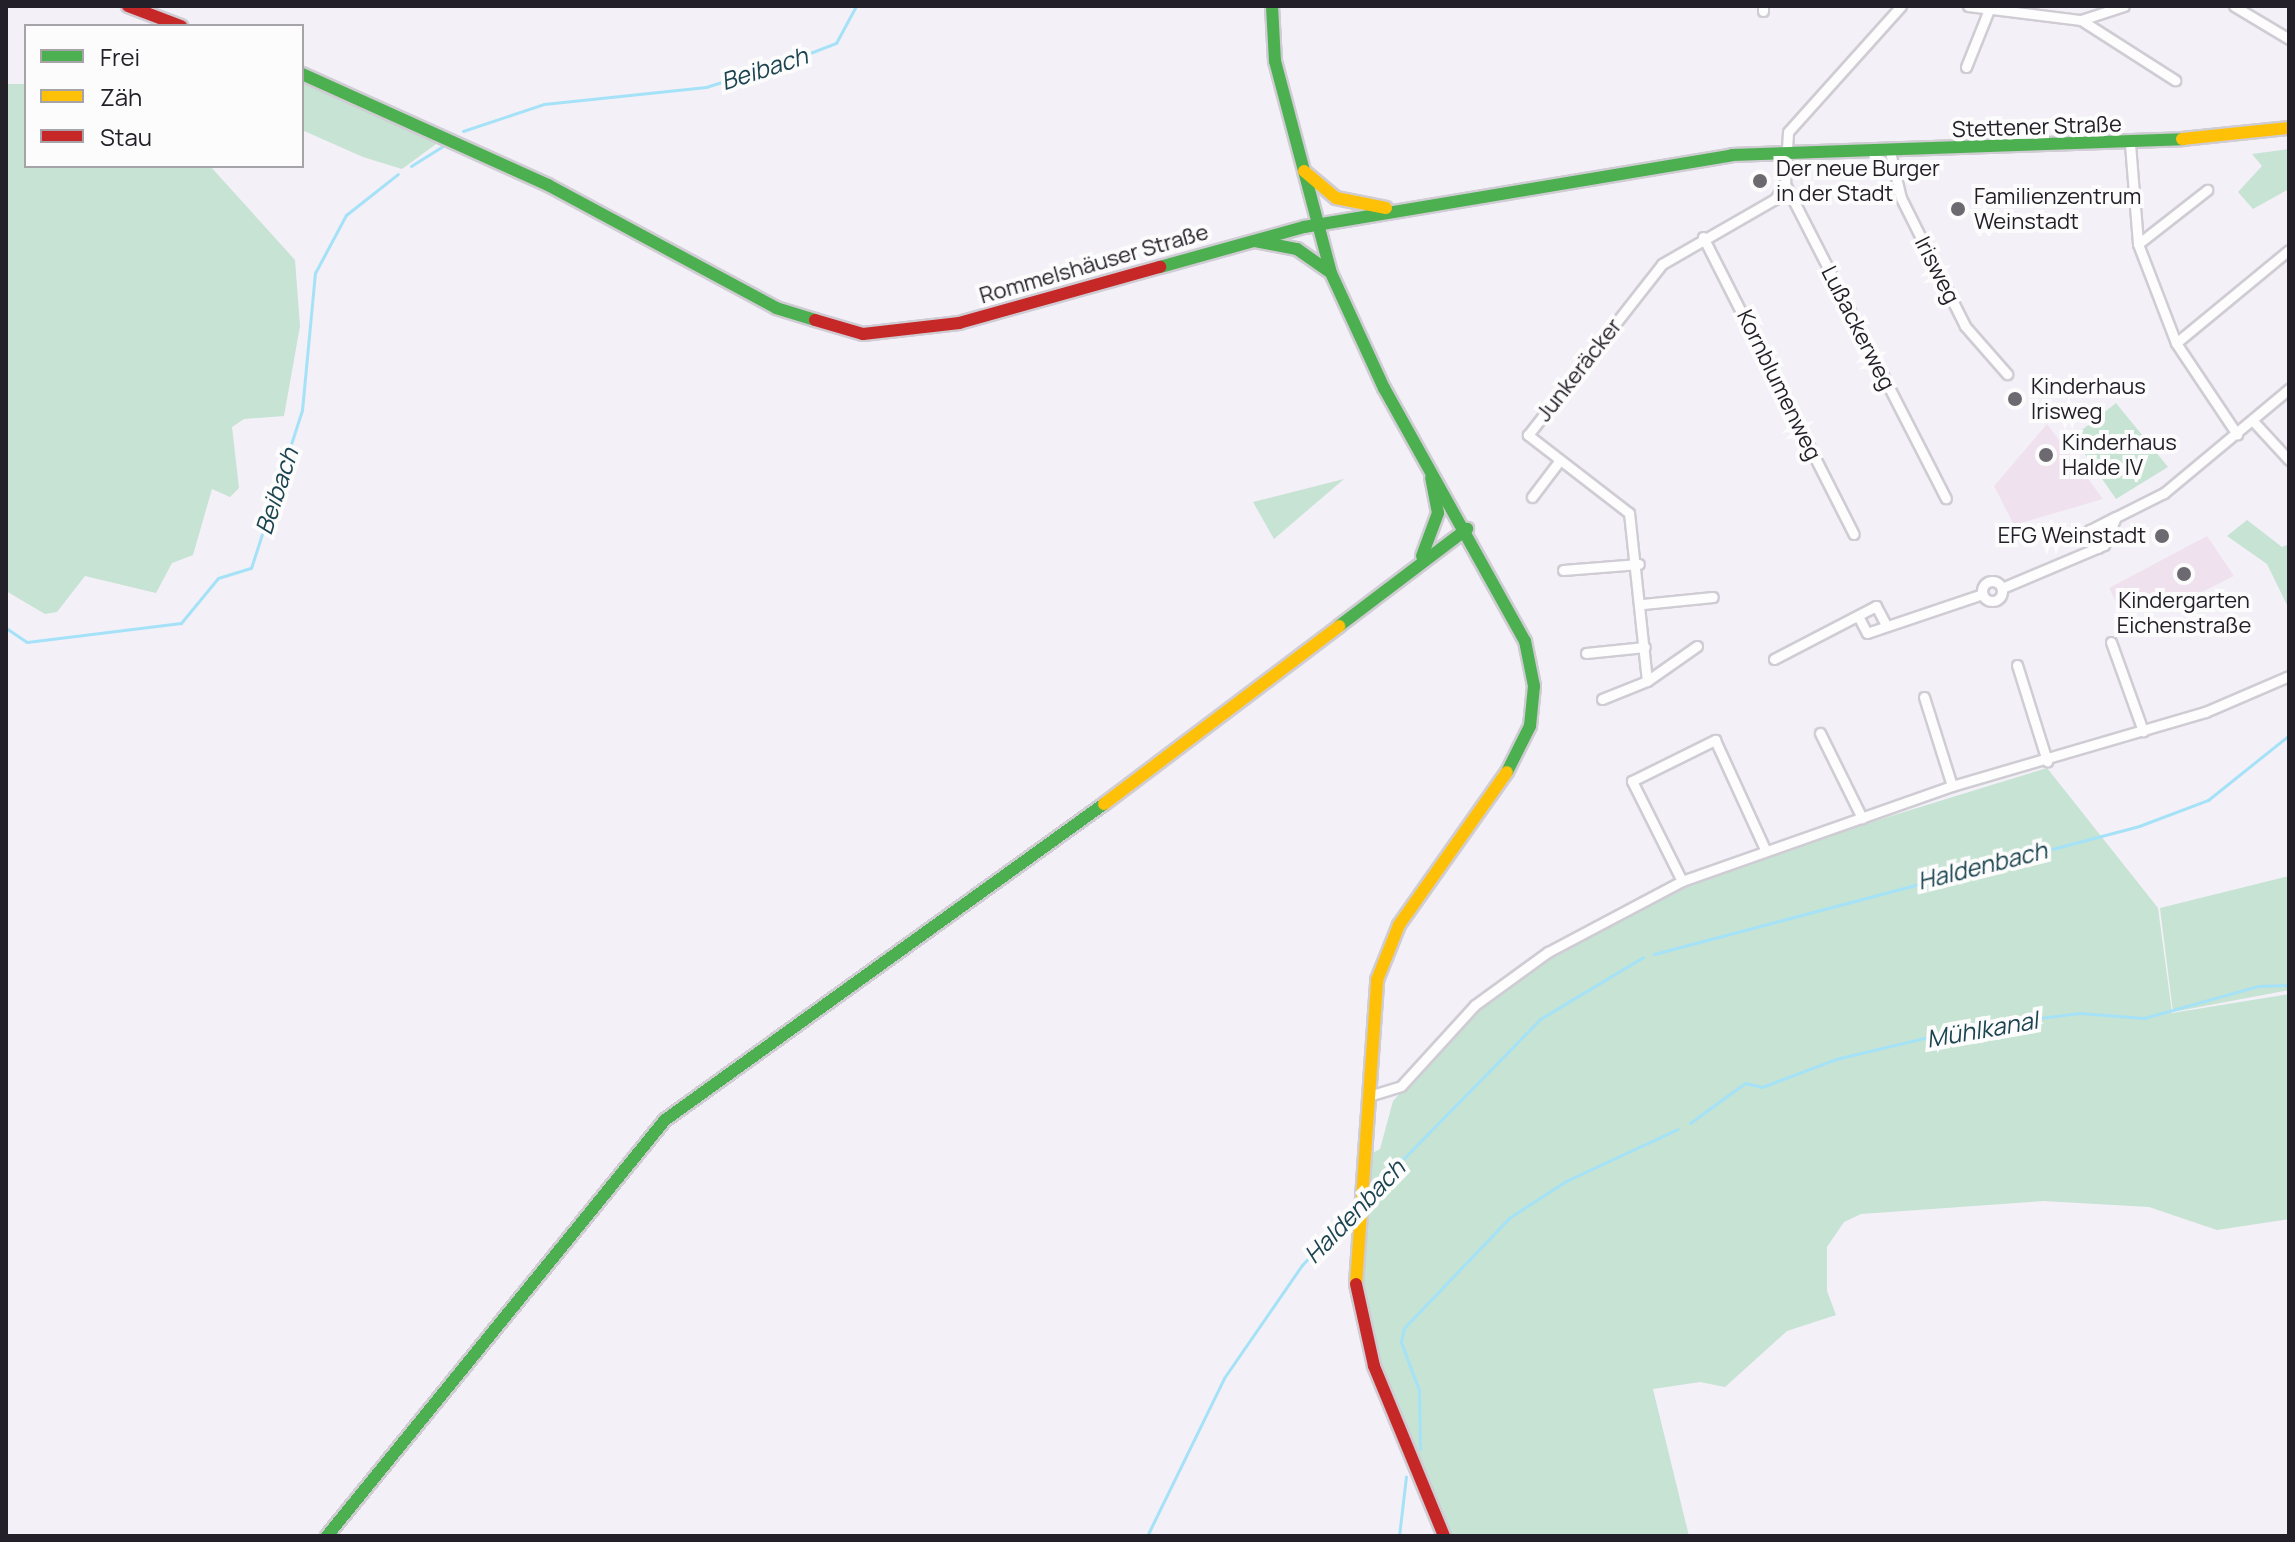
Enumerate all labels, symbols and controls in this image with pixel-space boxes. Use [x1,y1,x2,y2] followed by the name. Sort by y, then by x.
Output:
[24,24,304,168] legend
[100,40,140,73] text: Frei
[717,40,811,96] water label: Beibach
[100,80,142,113] text: Zäh
[1952,111,2122,143] street label: Stettener Straße
[100,120,152,153] text: Stau
[1776,155,1940,206] place label: Der neue Burger in der Stadt
[1751,172,1769,190] marker: Der neue Burger in der Stadt
[1974,183,2141,234] place label: Familienzentrum Weinstadt
[1949,200,1967,218] marker: Familienzentrum Weinstadt
[977,219,1211,309] street label: Rommelshäuser Straße
[1909,232,1965,308] street label: Irisweg
[1815,262,1901,394] street label: Lußackerweg
[1731,306,1827,464] street label: Kornblumenweg
[1531,313,1627,427] street label: Junkeräcker
[2031,373,2146,424] place label: Kinderhaus Irisweg
[2006,390,2024,408] marker: Kinderhaus Irisweg
[2062,429,2177,480] place label: Kinderhaus Halde IV
[248,444,304,538] water label: Beibach
[2037,446,2055,464] marker: Kinderhaus Halde IV
[1998,523,2146,549] place label: EFG Weinstadt
[2153,527,2171,545] marker: EFG Weinstadt
[2175,565,2193,583] marker: Kindergarten Eichenstraße
[2117,587,2251,638] place label: Kindergarten Eichenstraße
[1914,835,2050,895] water label: Haldenbach
[1924,1005,2040,1053] water label: Mühlkanal
[1298,1153,1410,1269] water label: Haldenbach

